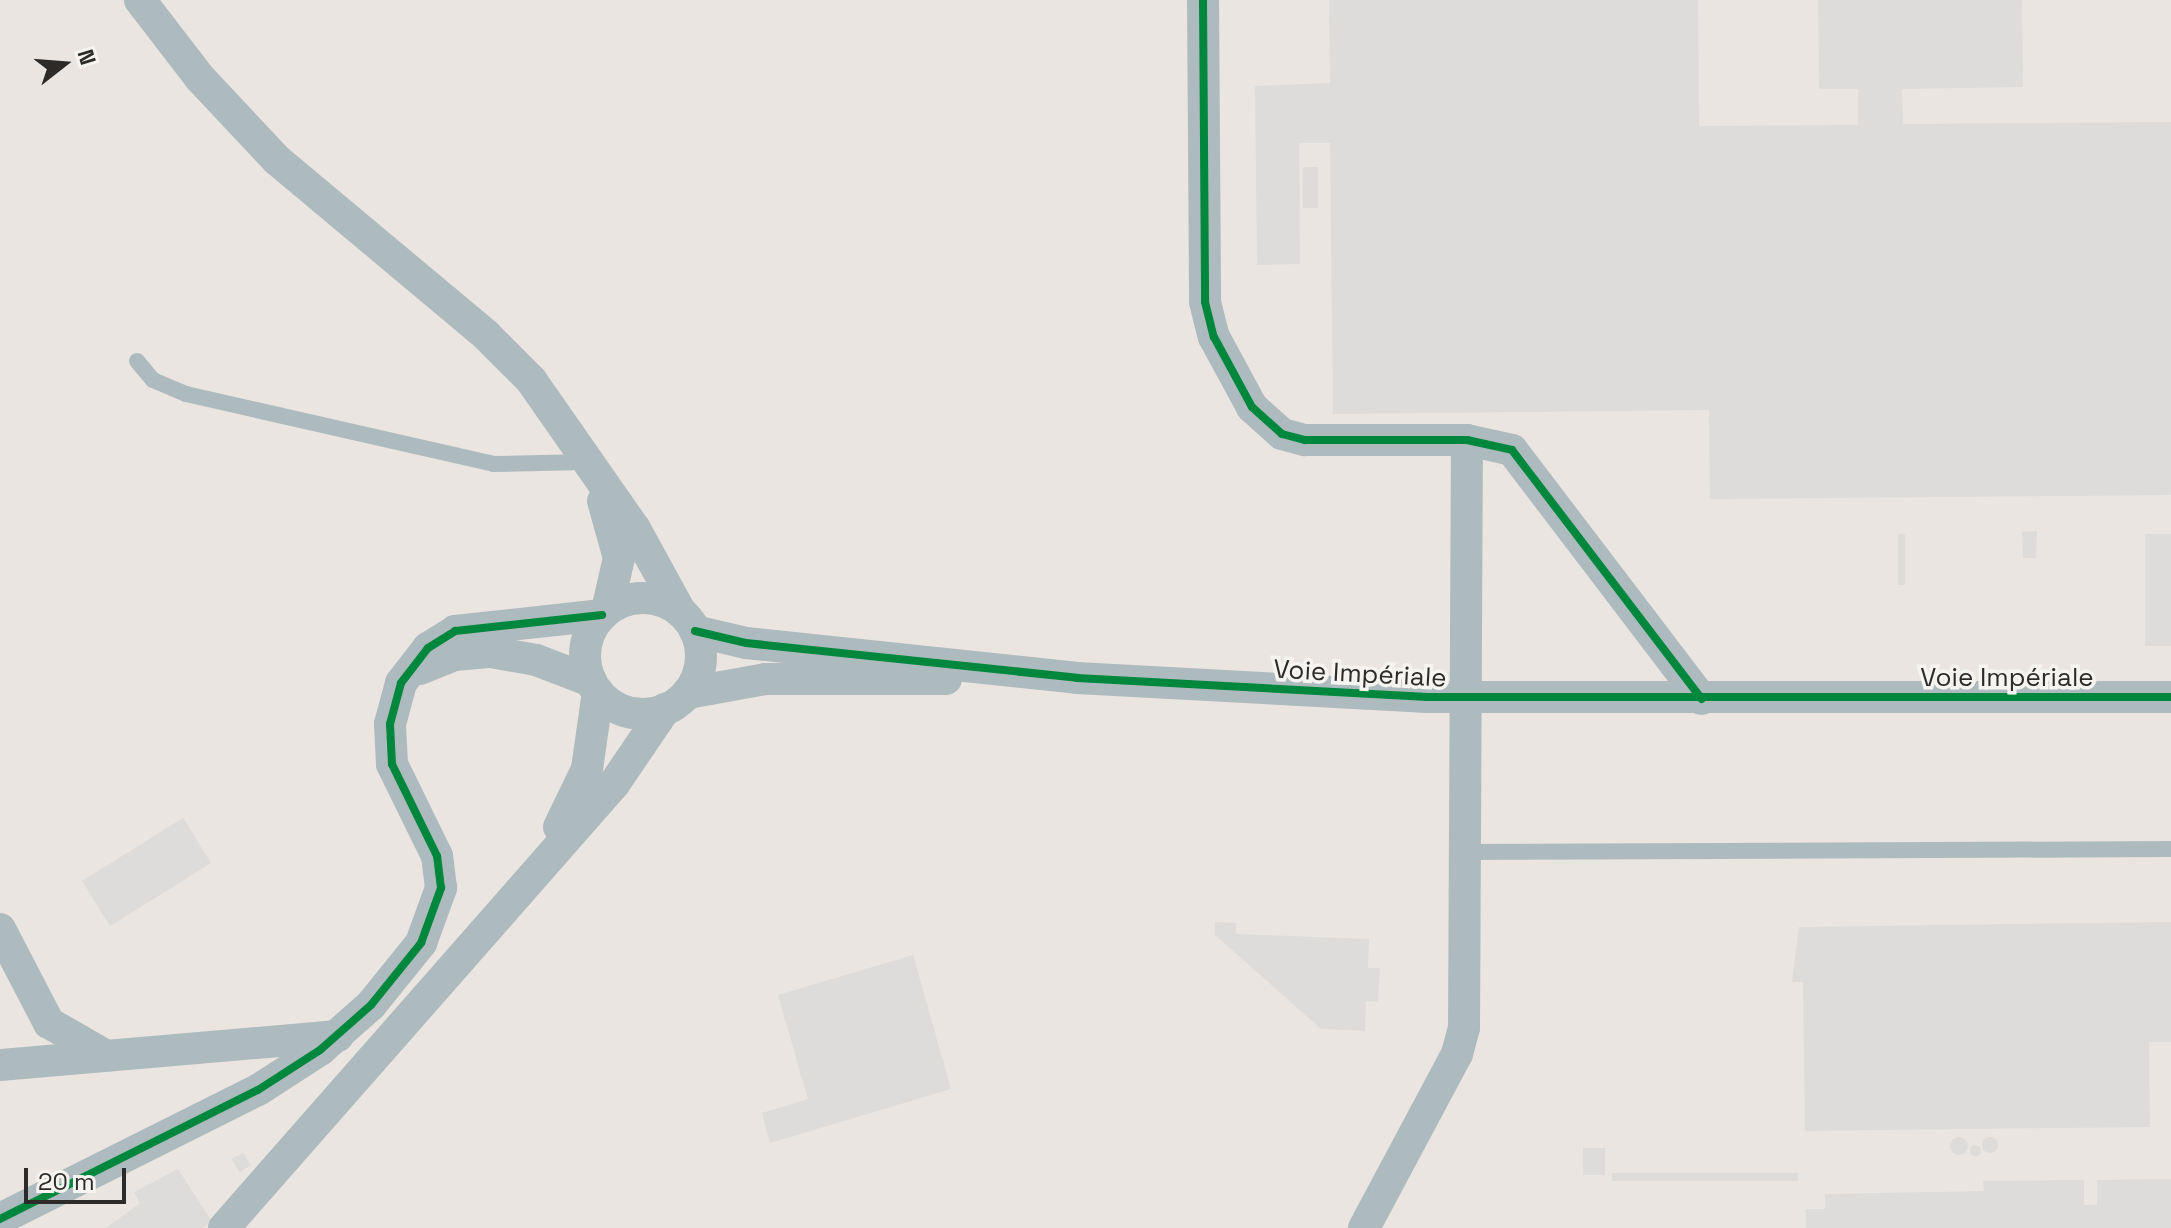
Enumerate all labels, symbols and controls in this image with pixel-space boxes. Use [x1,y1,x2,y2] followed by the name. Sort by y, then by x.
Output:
[24,24,104,104] north arrow
[71,46,102,68] text: N
[1273,654,1447,694] street label: Voie Impériale
[1920,662,2094,694] street label: Voie Impériale
[28,1152,130,1202] scale bar
[38,1166,95,1197] text: 20 m

